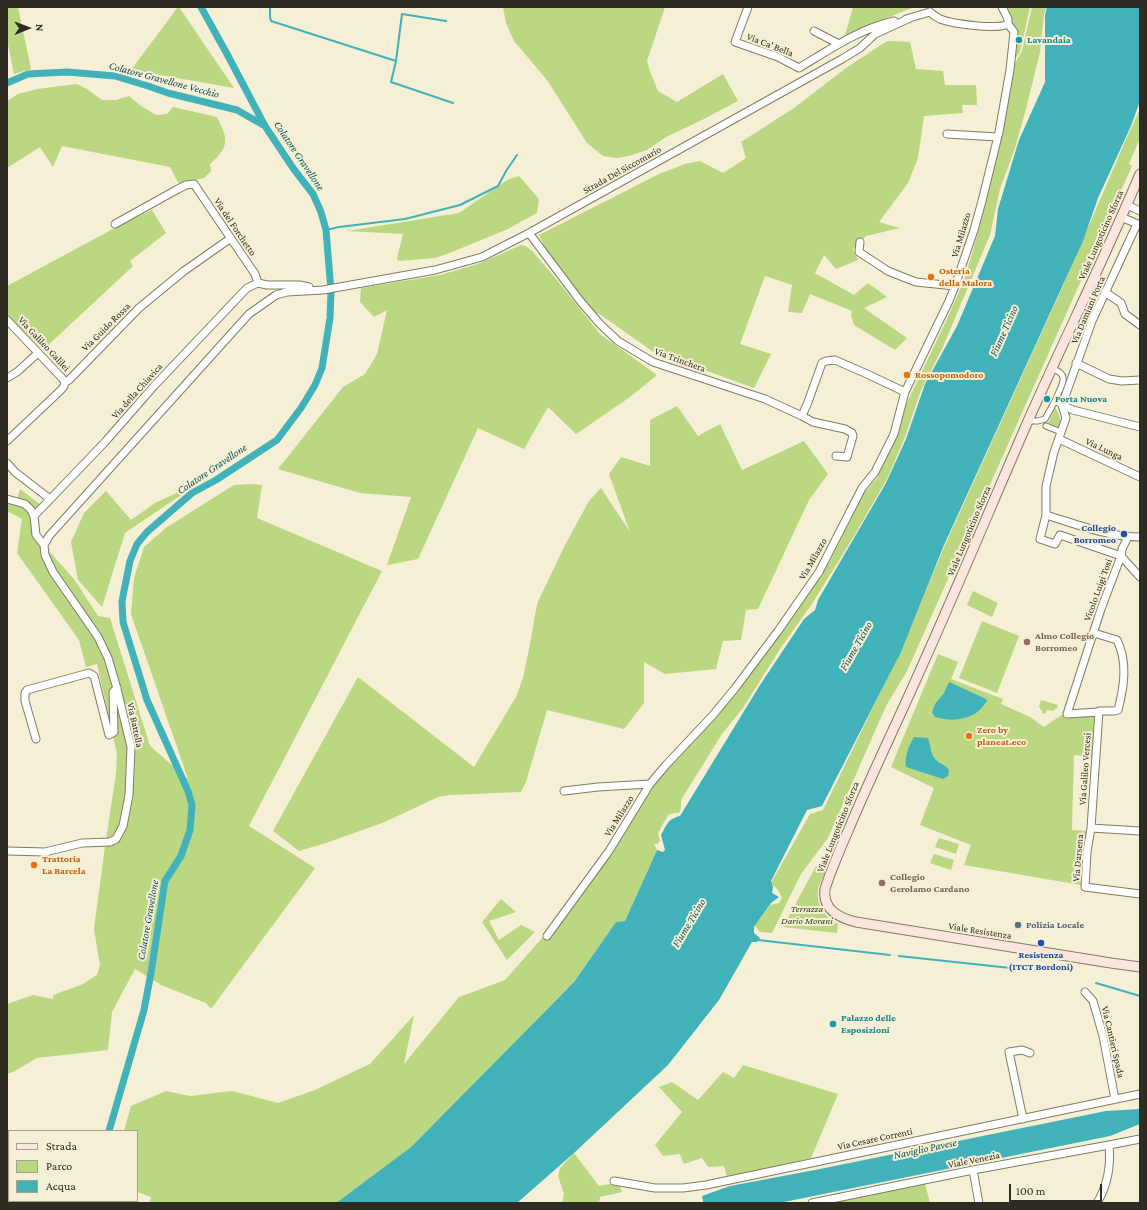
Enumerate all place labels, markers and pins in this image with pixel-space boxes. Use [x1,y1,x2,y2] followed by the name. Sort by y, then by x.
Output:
[1027,34,1071,46] place label: Lavandaia
[1014,35,1024,45] marker: Lavandaia
[939,265,992,288] place label: Osteria della Malora
[926,272,936,282] marker: Osteria della Malora
[915,369,983,381] place label: Rossopomodoro
[902,370,912,380] marker: Rossopomodoro
[1055,393,1107,405] place label: Porta Nuova
[1042,394,1052,404] marker: Porta Nuova
[1074,522,1116,546] place label: Collegio Borromeo
[1119,529,1129,539] marker: Collegio Borromeo
[1035,630,1094,654] place label: Almo Collegio Borromeo
[1022,637,1032,647] marker: Almo Collegio Borromeo
[977,724,1026,748] place label: Zero by planeat.eco
[964,731,974,741] marker: Zero by planeat.eco
[42,853,86,876] place label: Trattoria La Barcela
[29,860,39,870] marker: Trattoria La Barcela
[890,871,969,894] place label: Collegio Gerolamo Cardano
[877,878,887,888] marker: Collegio Gerolamo Cardano
[1026,919,1084,931] place label: Polizia Locale
[1013,920,1023,930] marker: Polizia Locale
[1036,938,1046,948] marker: Resistenza (ITCT Bordoni)
[1009,949,1073,972] place label: Resistenza (ITCT Bordoni)
[841,1012,896,1036] place label: Palazzo delle Esposizioni
[828,1019,838,1029] marker: Palazzo delle Esposizioni

